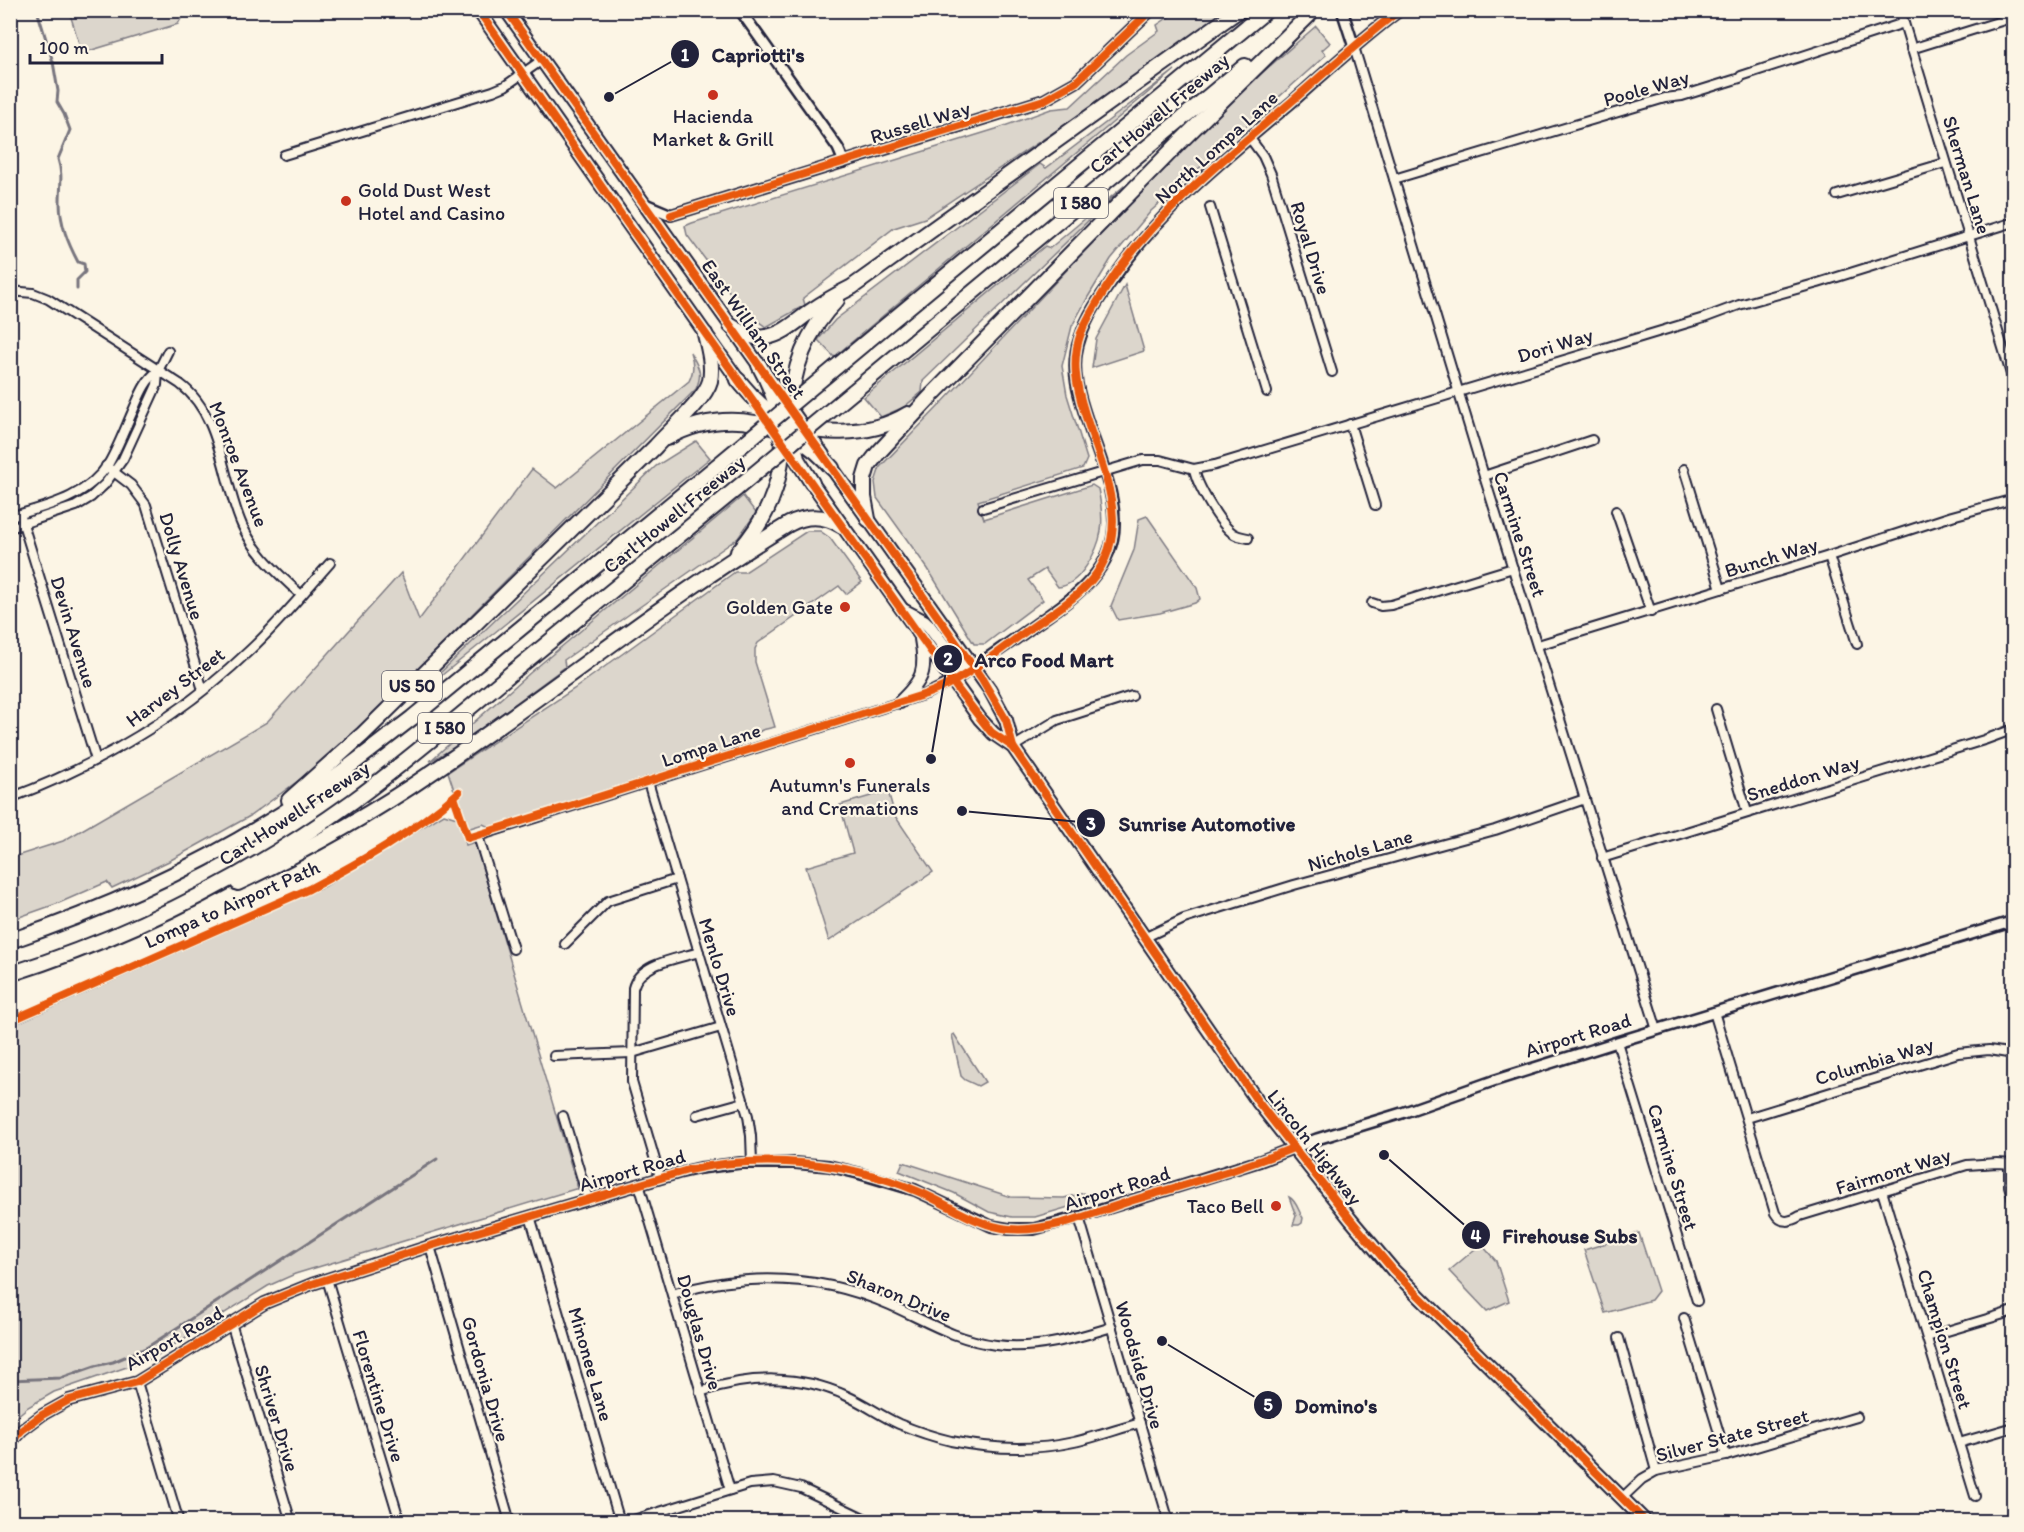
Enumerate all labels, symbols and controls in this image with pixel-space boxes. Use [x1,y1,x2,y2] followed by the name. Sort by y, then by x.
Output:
[30,27,162,65] scale bar
[670,35,817,74] callout: Capriotti's
[39,37,89,59] text: 100 m
[711,42,805,68] text: Capriotti's
[681,44,690,66] text: 1
[1084,47,1234,178] street label: Carl Howell Freeway
[1600,64,1692,112] street label: Poole Way
[1149,85,1283,209] street label: North Lompa Lane
[706,88,720,102] marker: Hacienda Market & Grill
[867,95,973,149] street label: Russell Way
[652,104,774,151] place label: Hacienda Market & Grill
[1938,113,1996,237] street label: Sherman Lane
[358,178,505,225] place label: Gold Dust West Hotel and Casino
[1054,188,1108,218] road number: I 580
[339,194,353,208] marker: Gold Dust West Hotel and Casino
[1285,199,1337,297] street label: Royal Drive
[697,254,812,404] street label: East William Street
[1514,322,1596,368] street label: Dori Way
[204,398,274,530] street label: Monroe Avenue
[598,449,750,578] street label: Carl Howell Freeway
[1488,468,1552,600] street label: Carmine Street
[154,509,210,623] street label: Dolly Avenue
[1722,531,1821,582] street label: Bunch Way
[46,573,102,691] street label: Devin Avenue
[726,595,833,619] place label: Golden Gate
[838,600,852,614] marker: Golden Gate
[933,640,1125,679] callout: Arco Food Mart
[121,642,229,732] street label: Harvey Street
[973,647,1114,672] text: Arco Food Mart
[943,648,953,670] text: 2
[382,671,442,701] road number: US 50
[418,713,472,743] road number: I 580
[658,718,764,772] street label: Lompa Lane
[1744,749,1863,807] street label: Sneddon Way
[214,755,374,871] street label: Carl Howell Freeway
[843,756,857,770] marker: Autumn's Funerals and Cremations
[770,773,931,820] place label: Autumn's Funerals and Cremations
[1076,804,1307,843] callout: Sunrise Automotive
[1119,811,1295,836] text: Sunrise Automotive
[1086,813,1096,835] text: 3
[1305,824,1415,876] street label: Nichols Lane
[141,854,324,953] street label: Lompa to Airport Path
[694,915,746,1019] street label: Menlo Drive
[1522,1007,1634,1062] street label: Airport Road
[1812,1031,1937,1090] street label: Columbia Way
[1262,1084,1368,1210] street label: Lincoln Highway
[1642,1101,1704,1233] street label: Carmine Street
[1833,1142,1954,1200] street label: Fairmont Way
[576,1143,688,1197] street label: Airport Road
[1061,1160,1173,1215] street label: Airport Road
[1187,1194,1264,1218] place label: Taco Bell
[1269,1199,1283,1213] marker: Taco Bell
[1461,1216,1650,1255] callout: Firehouse Subs
[1502,1223,1638,1248] text: Firehouse Subs
[1471,1225,1482,1247] text: 4
[843,1263,955,1327] street label: Sharon Drive
[1912,1266,1978,1412] street label: Champion Street
[672,1271,728,1393] street label: Douglas Drive
[1110,1298,1170,1432] street label: Woodside Drive
[121,1300,228,1376] street label: Airport Road
[563,1304,619,1424] street label: Minonee Lane
[457,1314,515,1444] street label: Gordonia Drive
[347,1327,411,1465] street label: Florentine Drive
[249,1362,305,1474] street label: Shriver Drive
[1253,1386,1390,1425] callout: Domino's
[1295,1393,1377,1418] text: Domino's
[1263,1394,1273,1416] text: 5
[1653,1403,1812,1467] street label: Silver State Street

